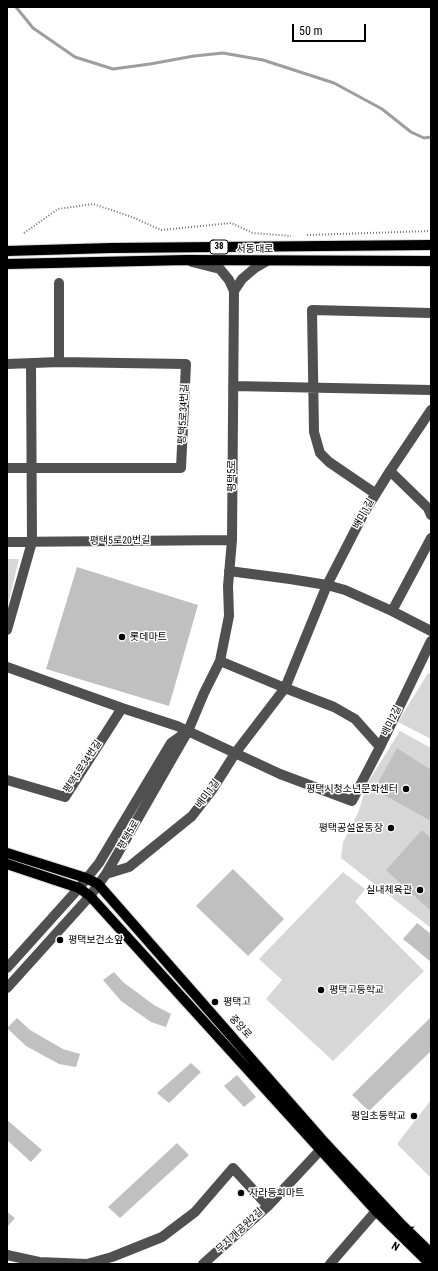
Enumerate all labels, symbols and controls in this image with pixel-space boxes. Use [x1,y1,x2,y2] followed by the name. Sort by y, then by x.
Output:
[294,16,368,42] scale bar
[299,24,323,38] text: 50 m
[210,240,228,254] road number: 38
[237,243,273,255] street label: 서동대로
[176,383,192,445] street label: 평택5로34번길
[226,460,238,492] street label: 평택5로
[351,497,377,531] street label: 배미1길
[89,534,151,548] street label: 평택5로20번길
[130,631,167,643] place label: 롯데마트
[117,632,127,642] marker: 롯데마트
[379,704,405,738] street label: 배미2길
[61,738,105,796] street label: 평택5로34번길
[194,777,222,811] street label: 배미1길
[306,783,398,795] place label: 평택시청소년문화센터
[401,784,411,794] marker: 평택시청소년문화센터
[116,818,142,852] street label: 평택5로
[319,822,383,834] place label: 평택공설운동장
[386,823,396,833] marker: 평택공설운동장
[366,884,412,896] place label: 실내체육관
[415,885,425,895] marker: 실내체육관
[68,934,123,946] place label: 평택보건소앞
[55,935,65,945] marker: 평택보건소앞
[329,984,384,996] place label: 평택고등학교
[316,985,326,995] marker: 평택고등학교
[223,996,251,1008] place label: 평택고
[210,997,220,1007] marker: 평택고
[226,1013,254,1041] street label: 중앙로
[351,1110,406,1122] place label: 평일초등학교
[409,1111,419,1121] marker: 평일초등학교
[249,1187,304,1199] place label: 자라등회마트
[236,1188,246,1198] marker: 자라등회마트
[214,1206,266,1256] street label: 무지개공원2길
[382,1215,422,1255] north arrow
[390,1239,402,1253] text: N

